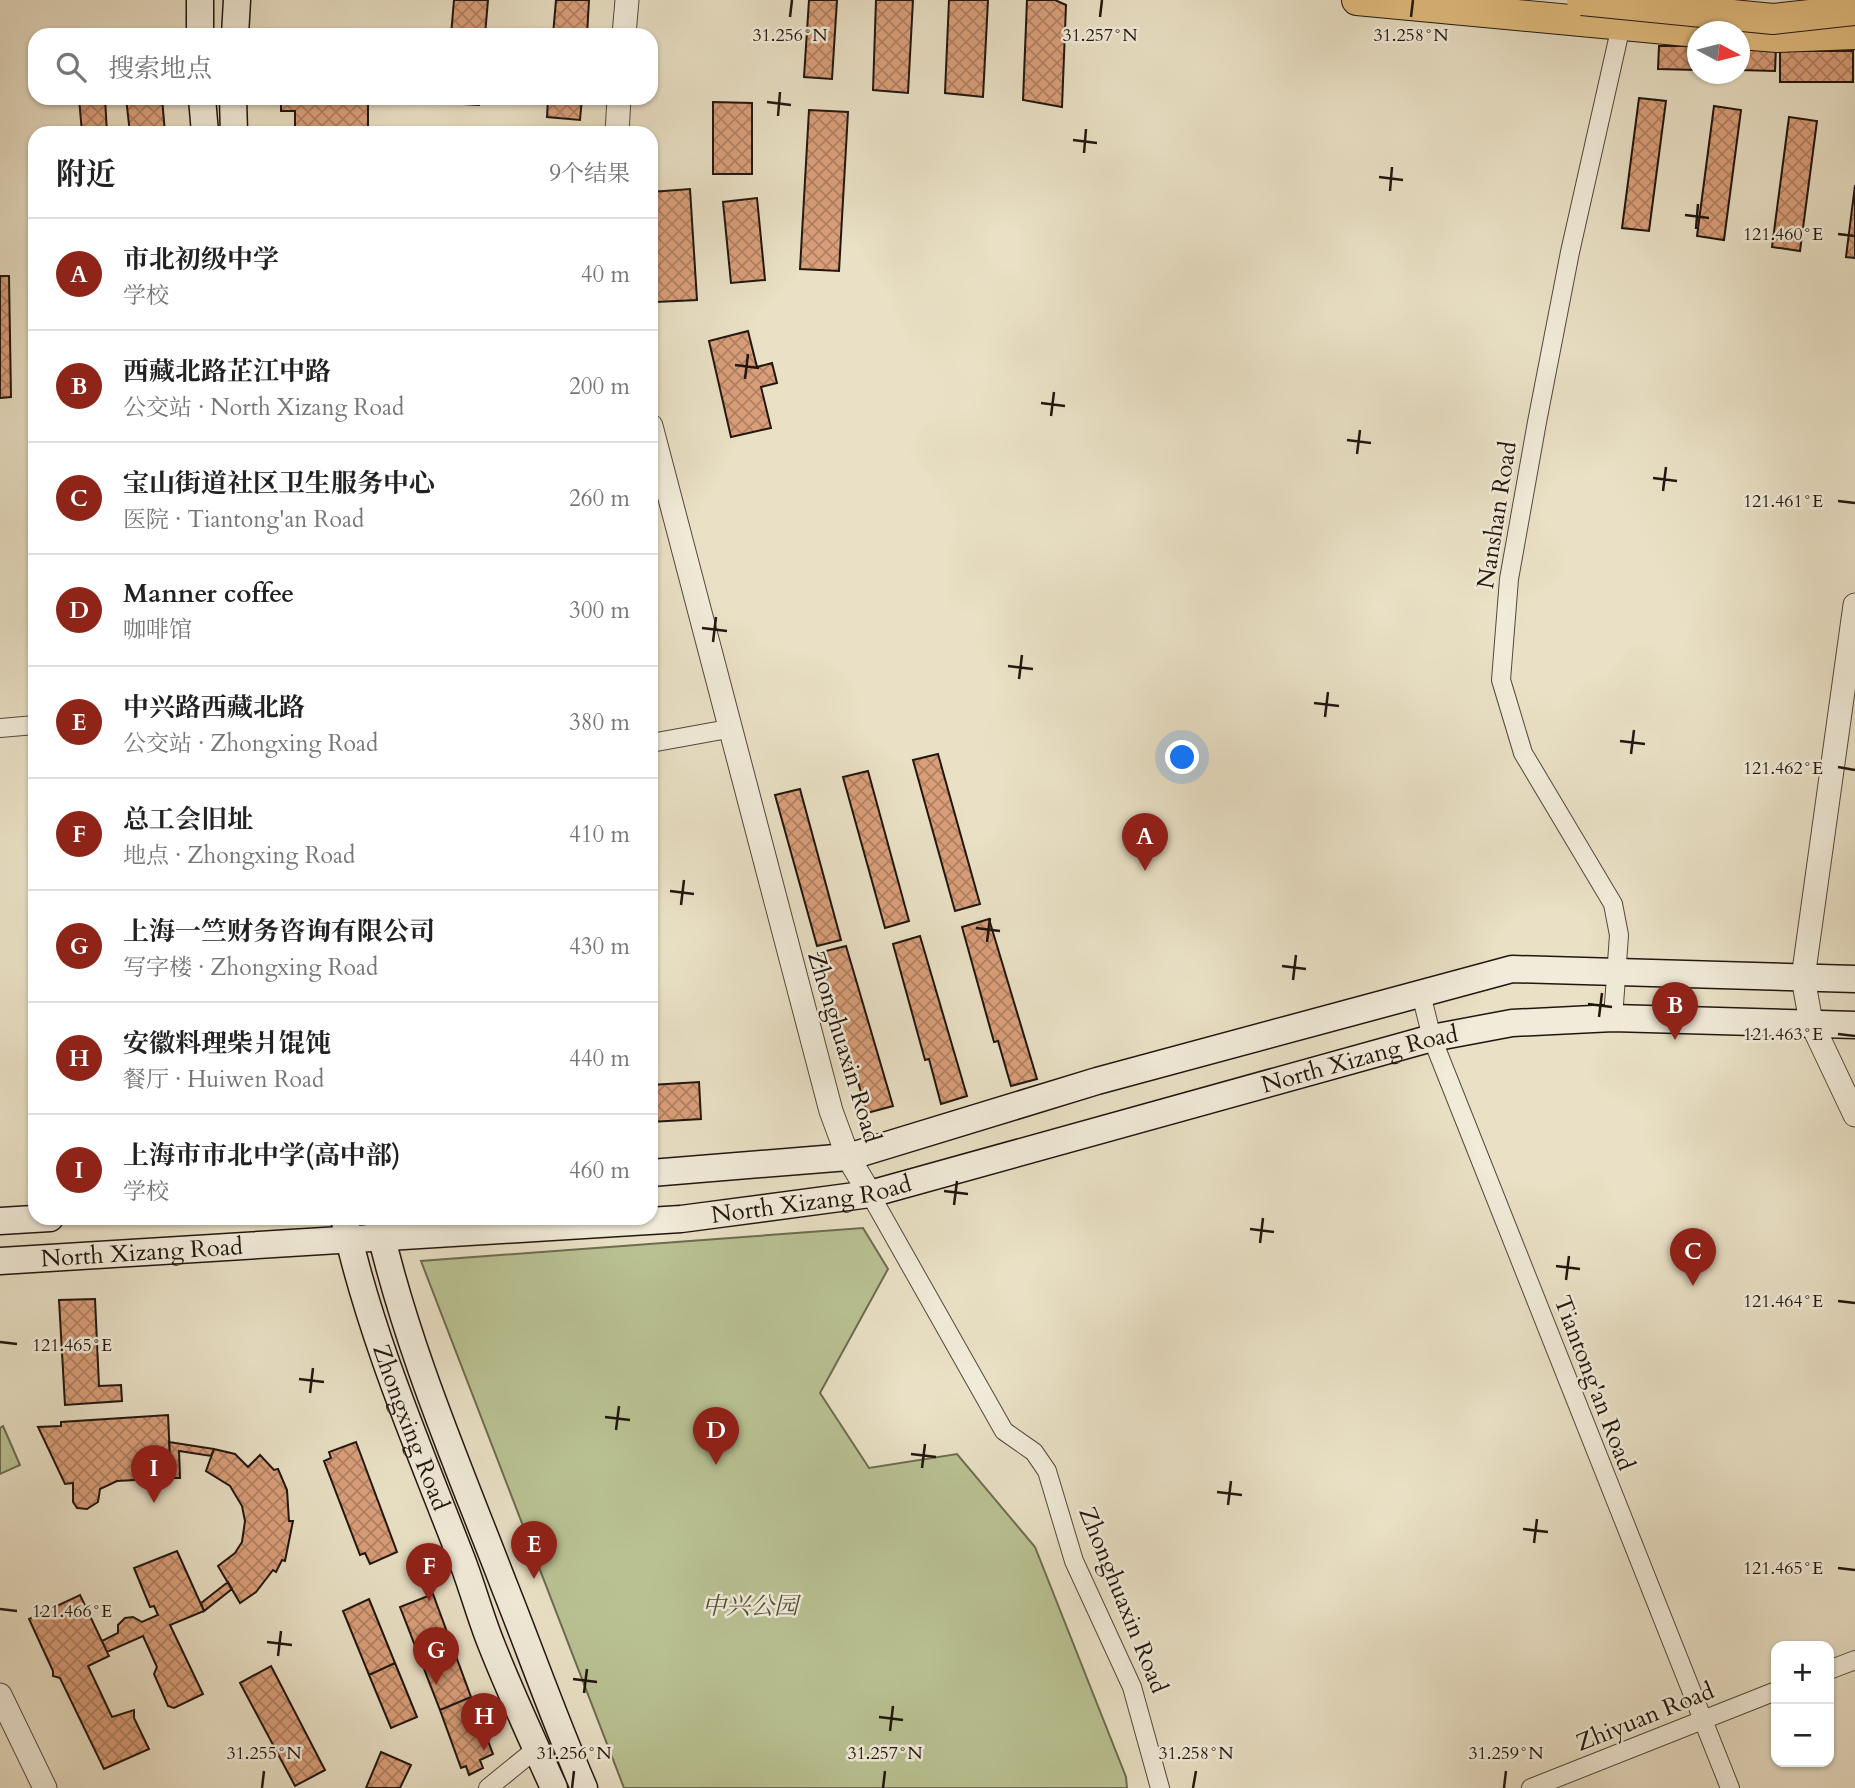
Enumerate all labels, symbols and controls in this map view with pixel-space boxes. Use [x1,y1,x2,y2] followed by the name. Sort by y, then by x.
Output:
[1687,21,1750,84] north arrow
[752,23,828,48] text: 31.256°N
[1062,23,1138,48] text: 31.257°N
[1373,23,1449,48] text: 31.258°N
[28,28,658,105] search box
[52,48,90,86] icon: search
[108,51,212,86] text: 搜索地点
[56,154,116,195] text: 附近
[549,158,630,189] text: 9个结果
[1743,222,1823,247] text: 121.460°E
[123,242,279,277] text: 市北初级中学
[70,259,88,290] text: A
[581,259,630,290] text: 40 m
[123,280,169,311] text: 学校
[123,354,331,389] text: 西藏北路芷江中路
[71,371,87,402] text: B
[569,371,630,402] text: 200 m
[123,392,404,423] text: 公交站 · North Xizang Road
[1469,439,1525,591] street label: Nanshan Road
[123,466,435,501] text: 宝山街道社区卫生服务中心
[70,483,88,514] text: C
[569,483,630,514] text: 260 m
[1743,489,1823,514] text: 121.461°E
[123,504,364,535] text: 医院 · Tiantong'an Road
[123,576,294,611] text: Manner coffee
[69,595,89,626] text: D
[569,595,630,626] text: 300 m
[123,614,192,645] text: 咖啡馆
[123,690,305,725] text: 中兴路西藏北路
[72,707,86,738] text: E
[569,707,630,738] text: 380 m
[123,728,378,759] text: 公交站 · Zhongxing Road
[1165,740,1199,774] your location
[1743,756,1823,781] text: 121.462°E
[123,802,253,837] text: 总工会旧址
[1122,813,1168,871] pin: A
[72,819,86,850] text: F
[569,819,630,850] text: 410 m
[123,840,355,871] text: 地点 · Zhongxing Road
[123,914,435,949] text: 上海一竺财务咨询有限公司
[70,931,88,962] text: G
[569,931,630,962] text: 430 m
[799,947,889,1147] street label: Zhonghuaxin Road
[123,952,378,983] text: 写字楼 · Zhongxing Road
[1652,982,1698,1040] pin: B
[1258,1017,1461,1101] street label: North Xizang Road
[1743,1022,1823,1047] text: 121.463°E
[123,1026,331,1061] text: 安徽料理柴爿馄饨
[69,1043,89,1074] text: H
[569,1043,630,1074] text: 440 m
[123,1064,324,1095] text: 餐厅 · Huiwen Road
[123,1138,401,1173] text: 上海市市北中学(高中部)
[75,1155,83,1186] text: I
[569,1155,630,1186] text: 460 m
[709,1167,915,1231] street label: North Xizang Road
[123,1176,169,1207] text: 学校
[1670,1228,1716,1286] pin: C
[40,1230,244,1275] street label: North Xizang Road
[1743,1289,1823,1314] text: 121.464°E
[1546,1291,1643,1475] street label: Tiantong'an Road
[32,1333,112,1358] text: 121.465°E
[365,1340,458,1516] street label: Zhongxing Road
[693,1407,739,1465] pin: D
[131,1445,177,1503] pin: I
[1071,1502,1176,1698] street label: Zhonghuaxin Road
[511,1521,557,1579] pin: E
[406,1543,452,1601] pin: F
[1743,1556,1823,1581] text: 121.465°E
[702,1590,802,1623] park label: 中兴公园
[32,1599,112,1624] text: 121.466°E
[413,1627,459,1685] pin: G
[1771,1641,1834,1767] map controls
[1771,1641,1834,1704] button: +
[1571,1674,1719,1760] street label: Zhiyuan Road
[461,1693,507,1751] pin: H
[1771,1704,1834,1767] button: −
[226,1741,302,1766] text: 31.255°N
[536,1741,612,1766] text: 31.256°N
[847,1741,923,1766] text: 31.257°N
[1158,1741,1234,1766] text: 31.258°N
[1468,1741,1544,1766] text: 31.259°N

